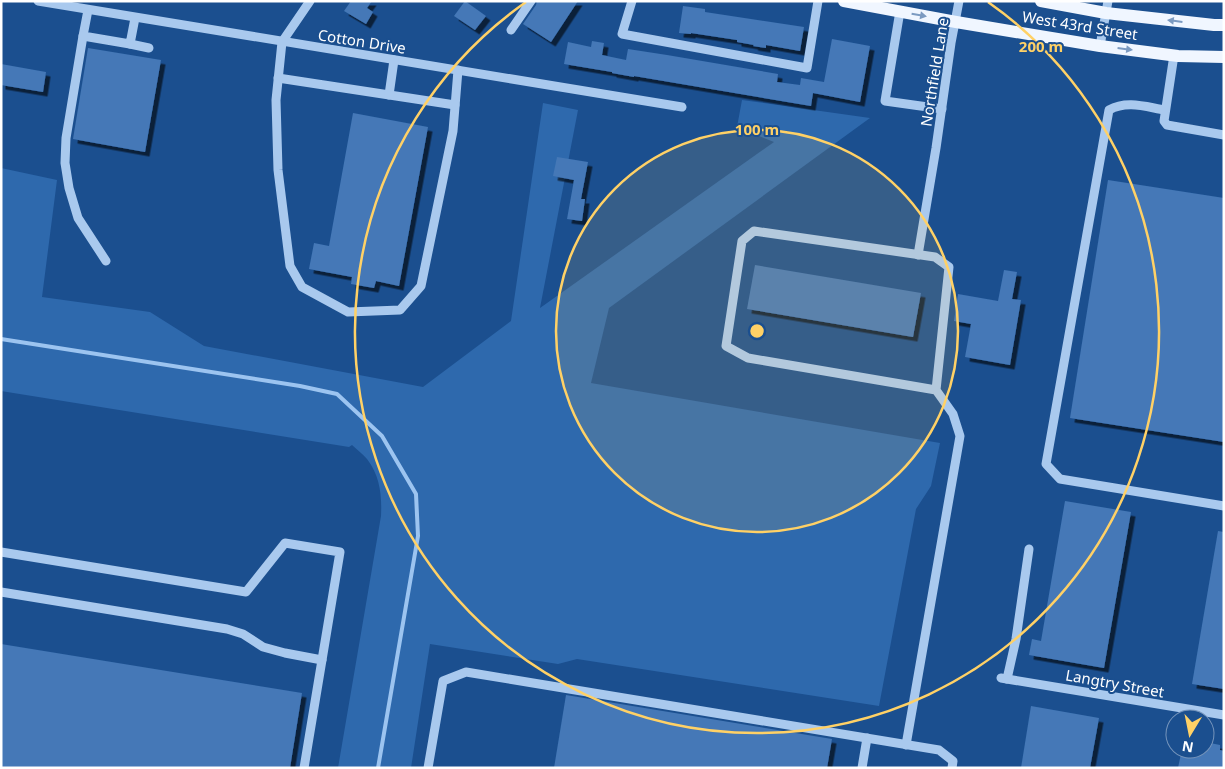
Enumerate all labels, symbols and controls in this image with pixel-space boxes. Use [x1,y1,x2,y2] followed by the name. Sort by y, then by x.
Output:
[1021,6,1140,44] street label: West 43rd Street
[912,11,928,19] one-way arrow
[916,16,952,128] street label: Northfield Lane
[1167,17,1183,25] one-way arrow
[317,24,407,58] street label: Cotton Drive
[1019,36,1063,56] text: 200 m
[1117,45,1133,53] one-way arrow
[735,119,779,139] text: 100 m
[748,322,766,340] centre of rings
[1064,664,1166,702] street label: Langtry Street
[1165,709,1215,759] north arrow
[1180,737,1195,758] text: N

